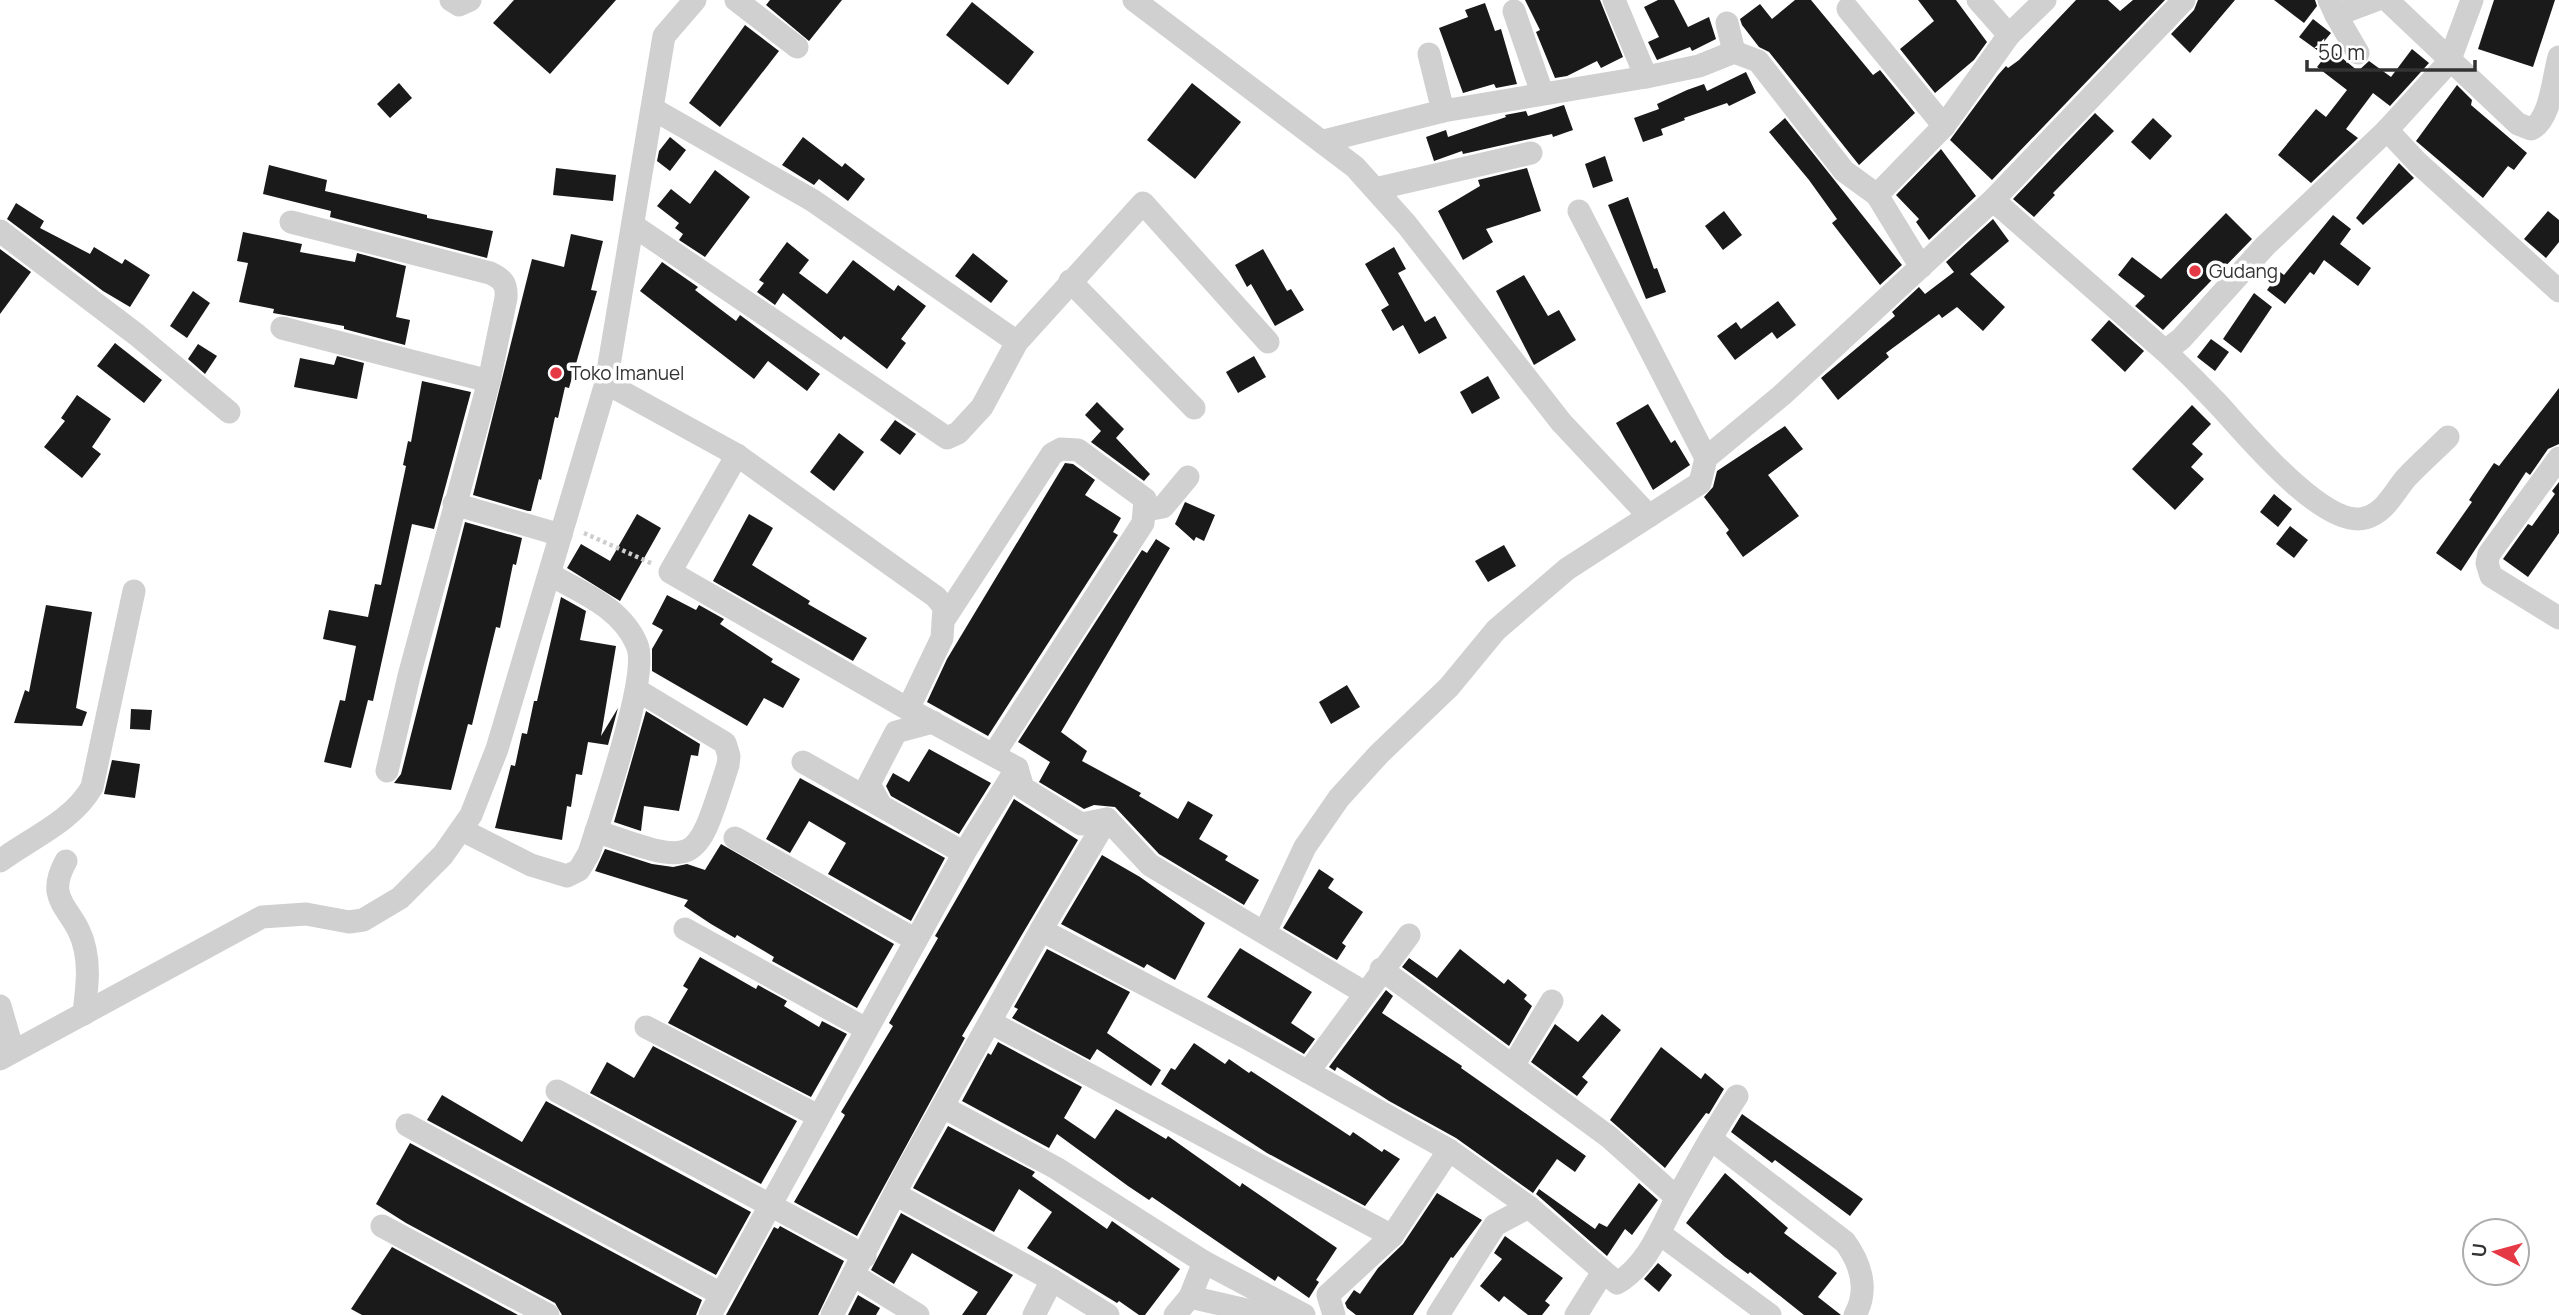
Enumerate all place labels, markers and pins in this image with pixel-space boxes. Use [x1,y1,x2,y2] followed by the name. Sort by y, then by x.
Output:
[2209,258,2278,284] place label: Gudang
[2187,263,2203,279] marker: Gudang
[570,360,685,386] place label: Toko Imanuel
[548,365,564,381] marker: Toko Imanuel

